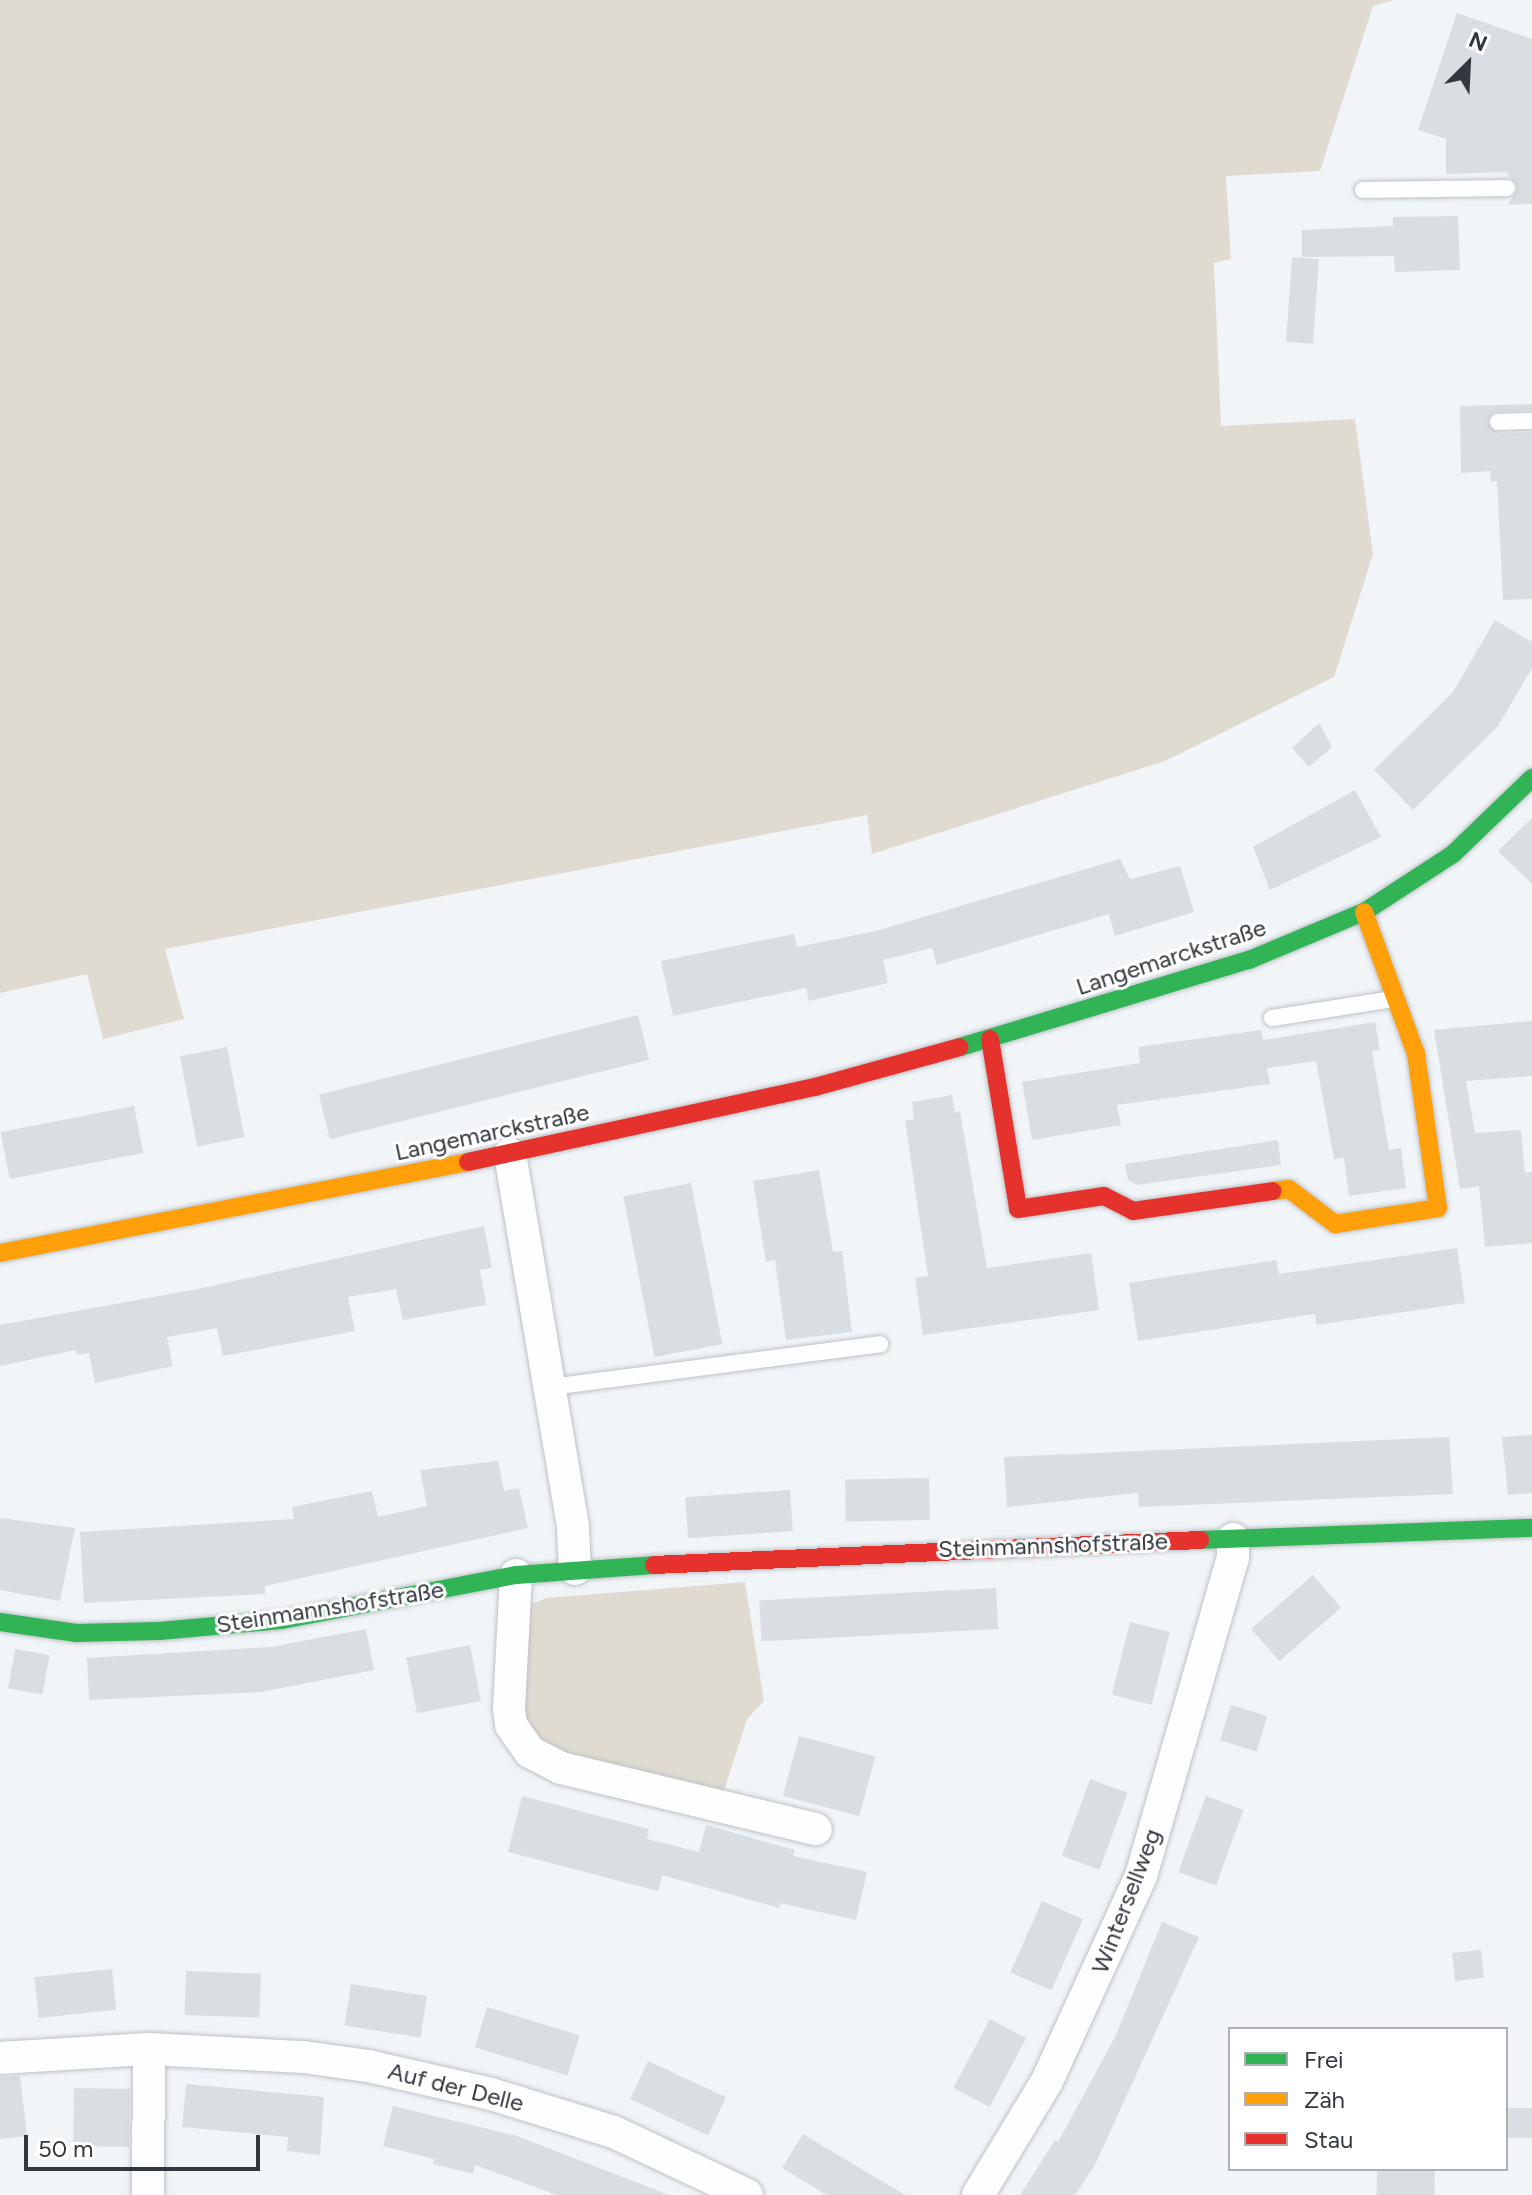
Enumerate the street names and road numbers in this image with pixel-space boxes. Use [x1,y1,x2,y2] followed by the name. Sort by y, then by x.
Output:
[1072,913,1270,1001] street label: Langemarckstraße
[392,1097,592,1167] street label: Langemarckstraße
[938,1527,1168,1563] street label: Steinmannshofstraße
[214,1575,446,1639] street label: Steinmannshofstraße
[1085,1825,1167,1977] street label: Wintersellweg
[385,2056,527,2118] street label: Auf der Delle

